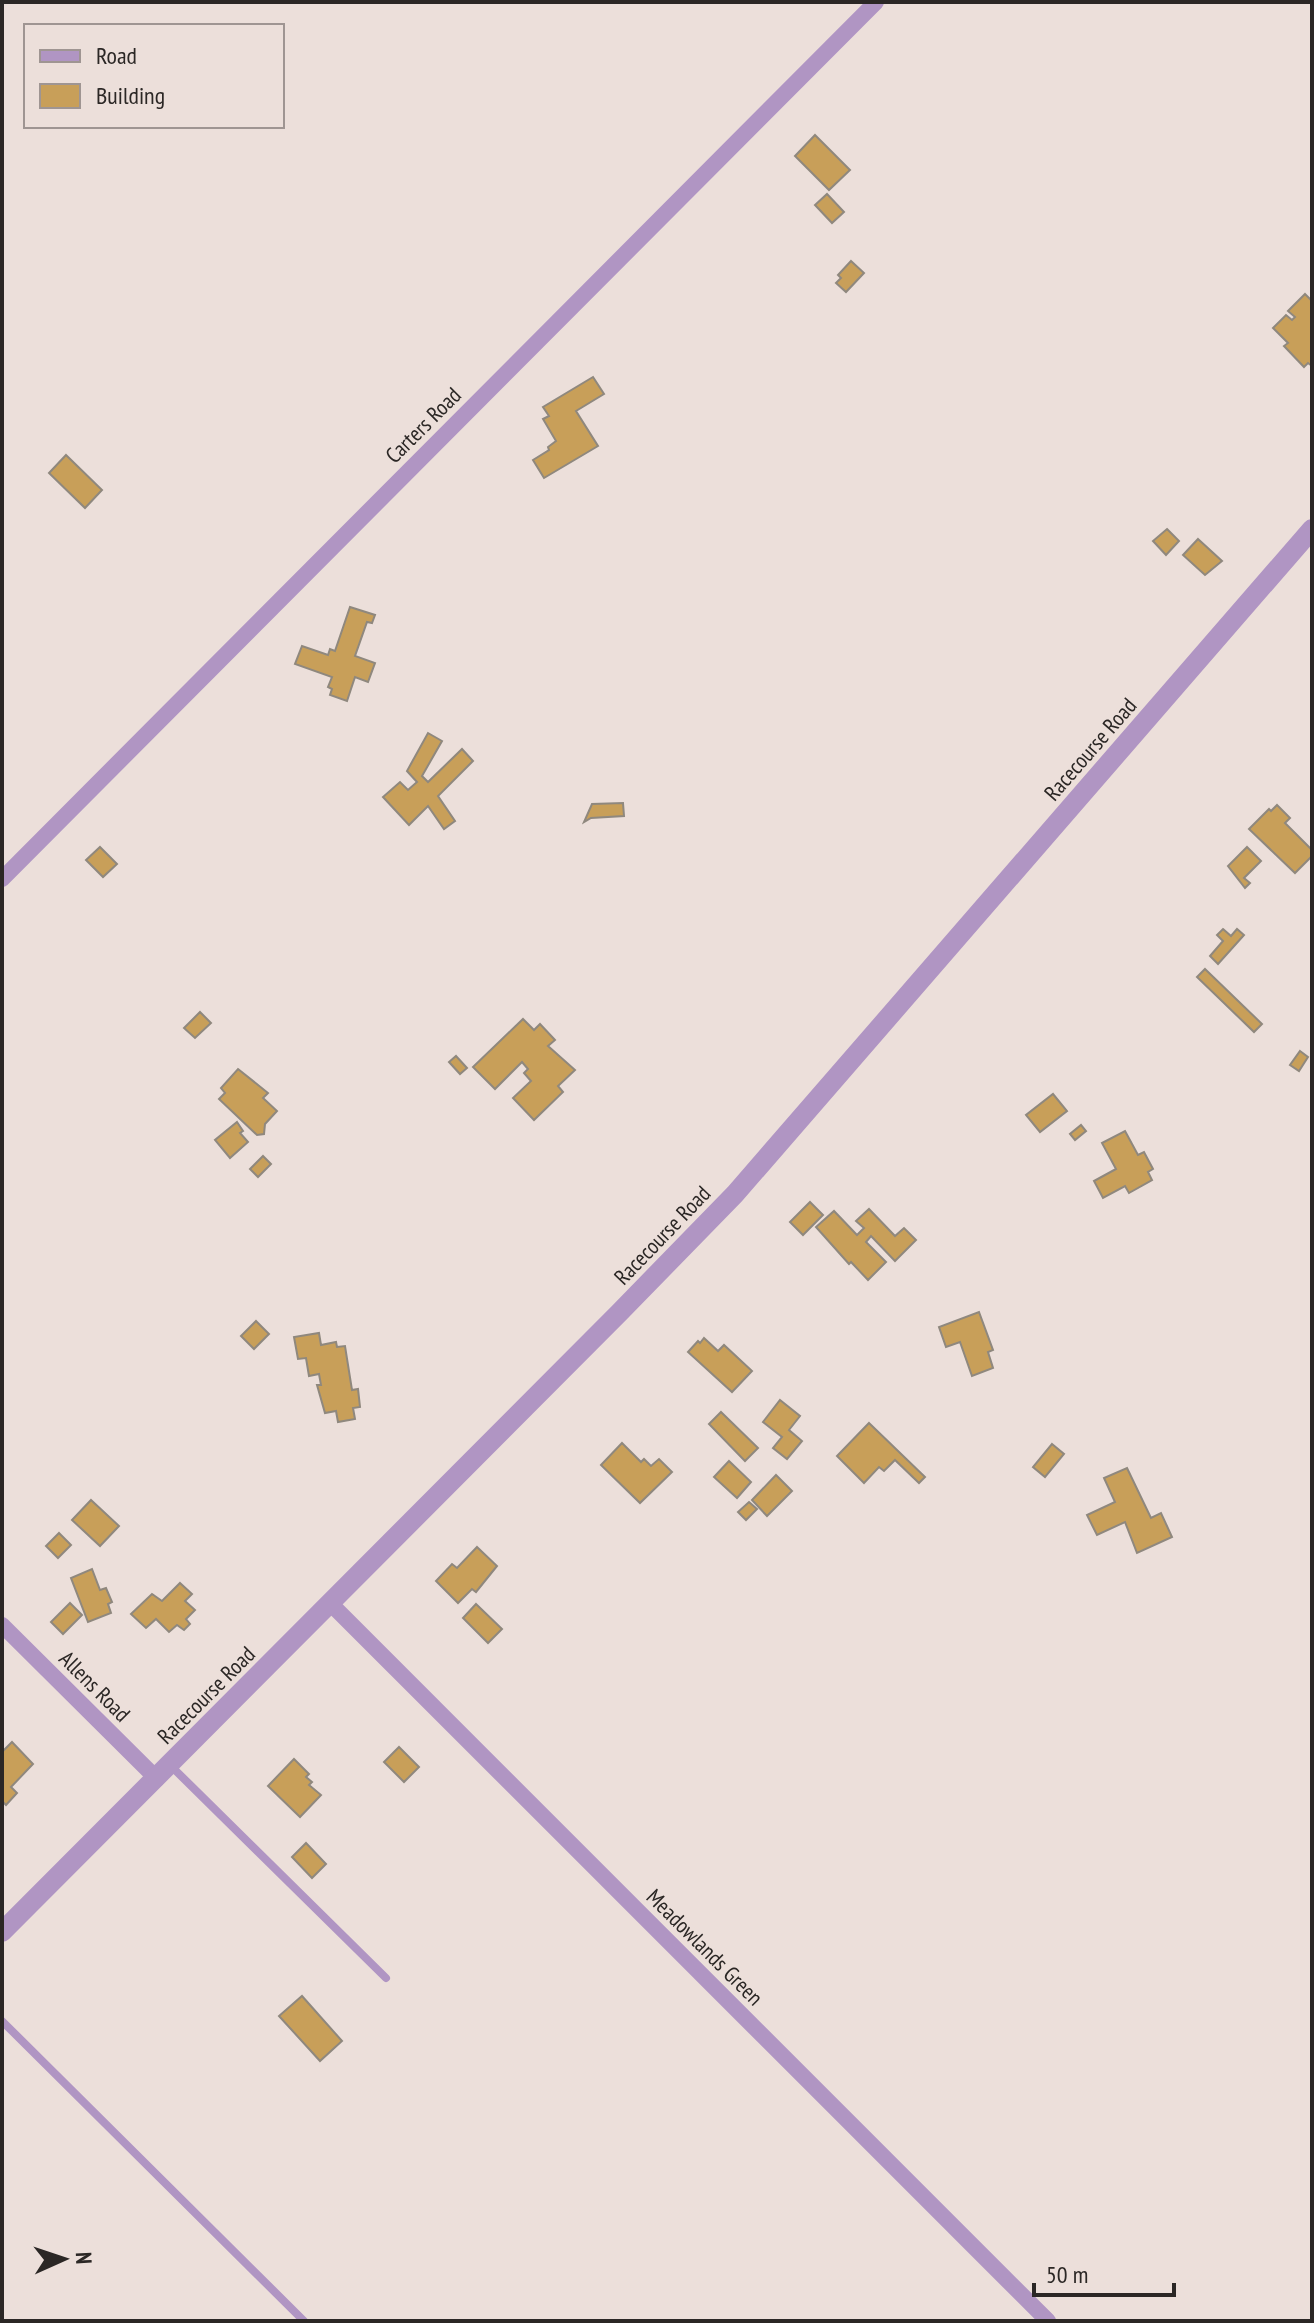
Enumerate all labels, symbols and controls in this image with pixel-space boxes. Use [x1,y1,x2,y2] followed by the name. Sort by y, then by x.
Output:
[24,24,284,128] legend
[96,40,137,71] text: Road
[96,80,165,111] text: Building
[379,381,467,469] street label: Carters Road
[1038,692,1142,806] street label: Racecourse Road
[608,1180,716,1290] street label: Racecourse Road
[151,1640,261,1750] street label: Racecourse Road
[54,1645,136,1727] street label: Allens Road
[641,1883,769,2011] street label: Meadowlands Green
[24,2219,104,2299] north arrow
[1034,2247,1174,2297] scale bar
[70,2251,98,2265] text: N
[1046,2259,1088,2290] text: 50 m

